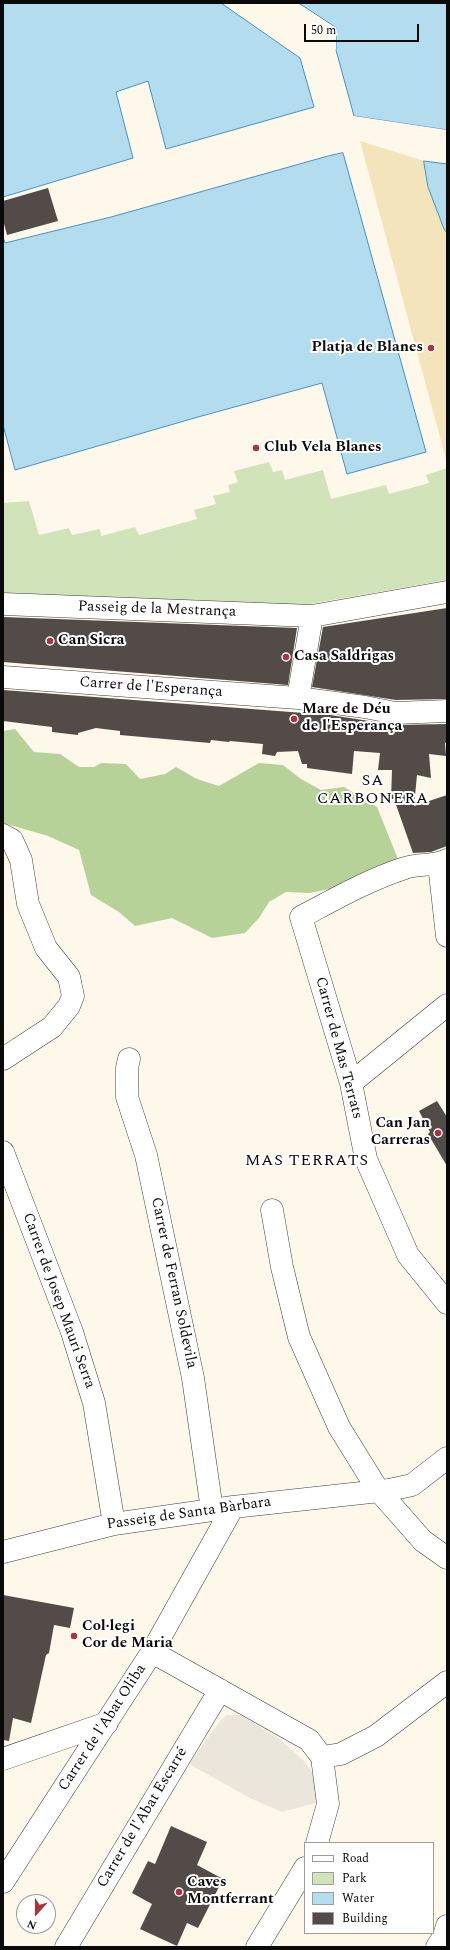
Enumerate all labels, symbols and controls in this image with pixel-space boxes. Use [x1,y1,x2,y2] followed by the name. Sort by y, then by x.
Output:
[306,16,421,42] scale bar
[311,21,336,40] text: 50 m
[312,339,423,357] place label: Platja de Blanes
[426,343,436,353] marker: Platja de Blanes
[264,439,382,457] place label: Club Vela Blanes
[251,443,261,453] marker: Club Vela Blanes
[78,598,236,622] street label: Passeig de la Mestrança
[58,632,124,650] place label: Can Sicra
[45,636,55,646] marker: Can Sicra
[294,648,394,666] place label: Casa Saldrigas
[281,652,291,662] marker: Casa Saldrigas
[79,674,223,702] street label: Carrer de l'Esperança
[302,701,402,736] place label: Mare de Déu de l'Esperança
[289,714,299,724] marker: Mare de Déu de l'Esperança
[317,772,429,810] district label: SA CARBONERA
[310,975,366,1121] street label: Carrer de Mas Terrats
[371,1115,430,1150] place label: Can Jan Carreras
[433,1128,443,1138] marker: Can Jan Carreras
[245,1152,369,1172] district label: MAS TERRATS
[146,1196,200,1370] street label: Carrer de Ferran Soldevila
[18,1211,98,1391] street label: Carrer de Josep Mauri Serra
[106,1494,272,1534] street label: Passeig de Santa Bàrbara
[82,1618,173,1653] place label: Col·legi Cor de Maria
[69,1631,79,1641] marker: Col·legi Cor de Maria
[55,1661,151,1795] street label: Carrer de l'Abat Oliba
[94,1745,192,1891] street label: Carrer de l'Abat Escarré
[304,1842,434,1934] legend
[342,1849,369,1868] text: Road
[342,1869,367,1888] text: Park
[187,1874,274,1909] place label: Caves Montferrant
[174,1887,184,1897] marker: Caves Montferrant
[342,1889,374,1908] text: Water
[16,1894,56,1934] north arrow
[342,1909,388,1928] text: Building
[25,1915,39,1934] text: N

